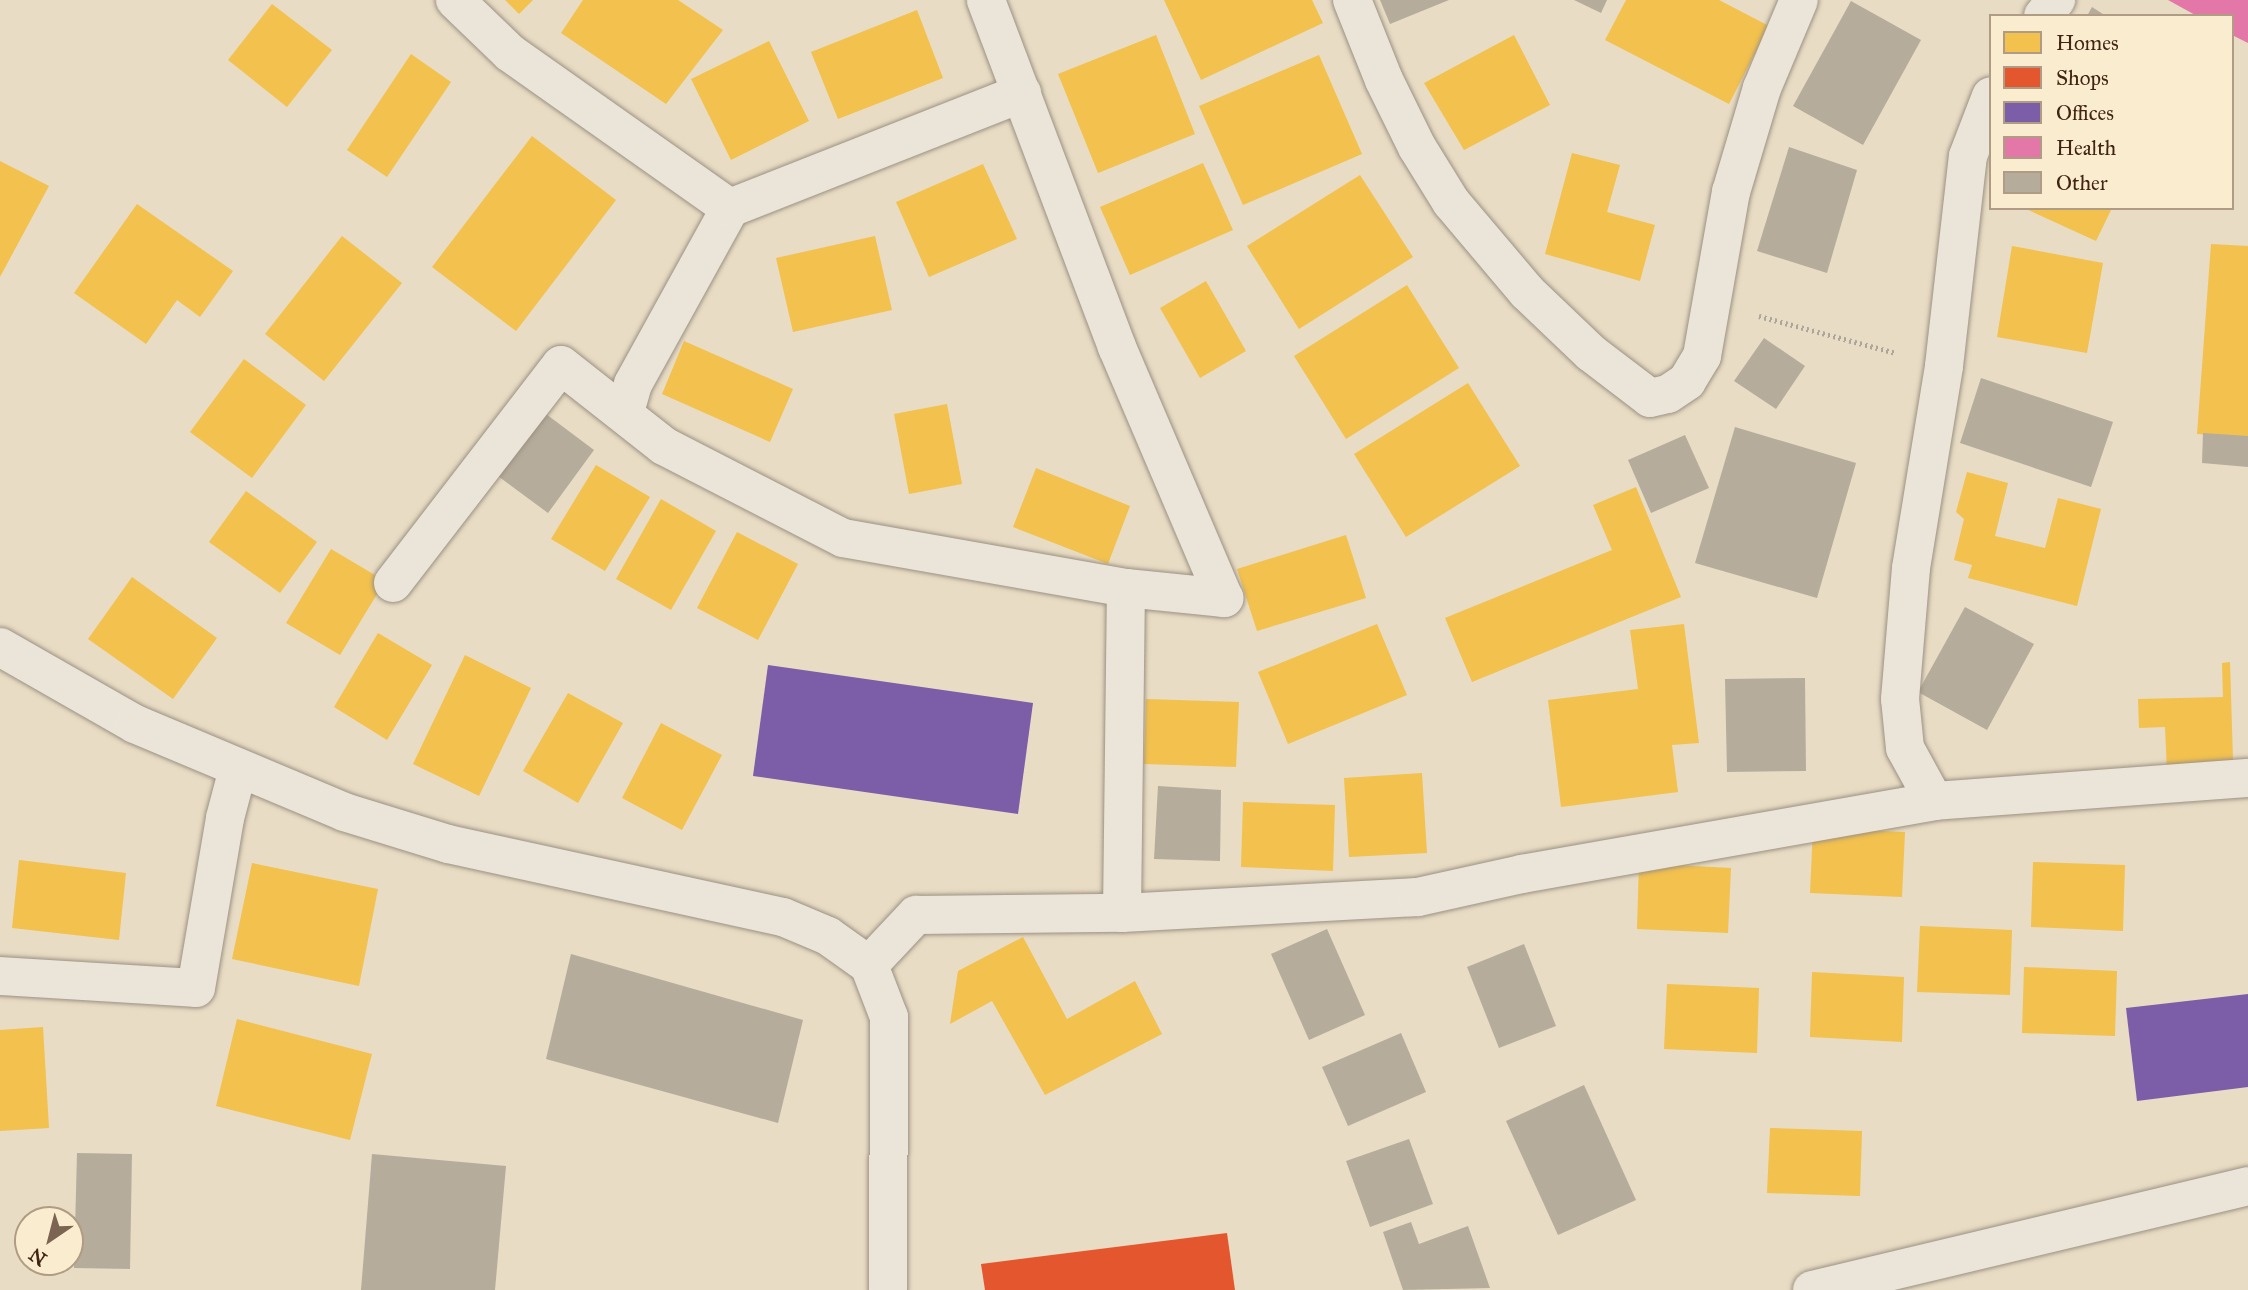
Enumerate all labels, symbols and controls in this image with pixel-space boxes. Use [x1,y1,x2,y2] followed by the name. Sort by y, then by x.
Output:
[1989,14,2234,210] legend
[2056,30,2119,56] text: Homes
[2056,65,2109,91] text: Shops
[2056,100,2114,126] text: Offices
[2056,135,2116,161] text: Health
[2056,170,2108,196] text: Other
[14,1206,84,1276] north arrow
[25,1243,51,1271] text: N

